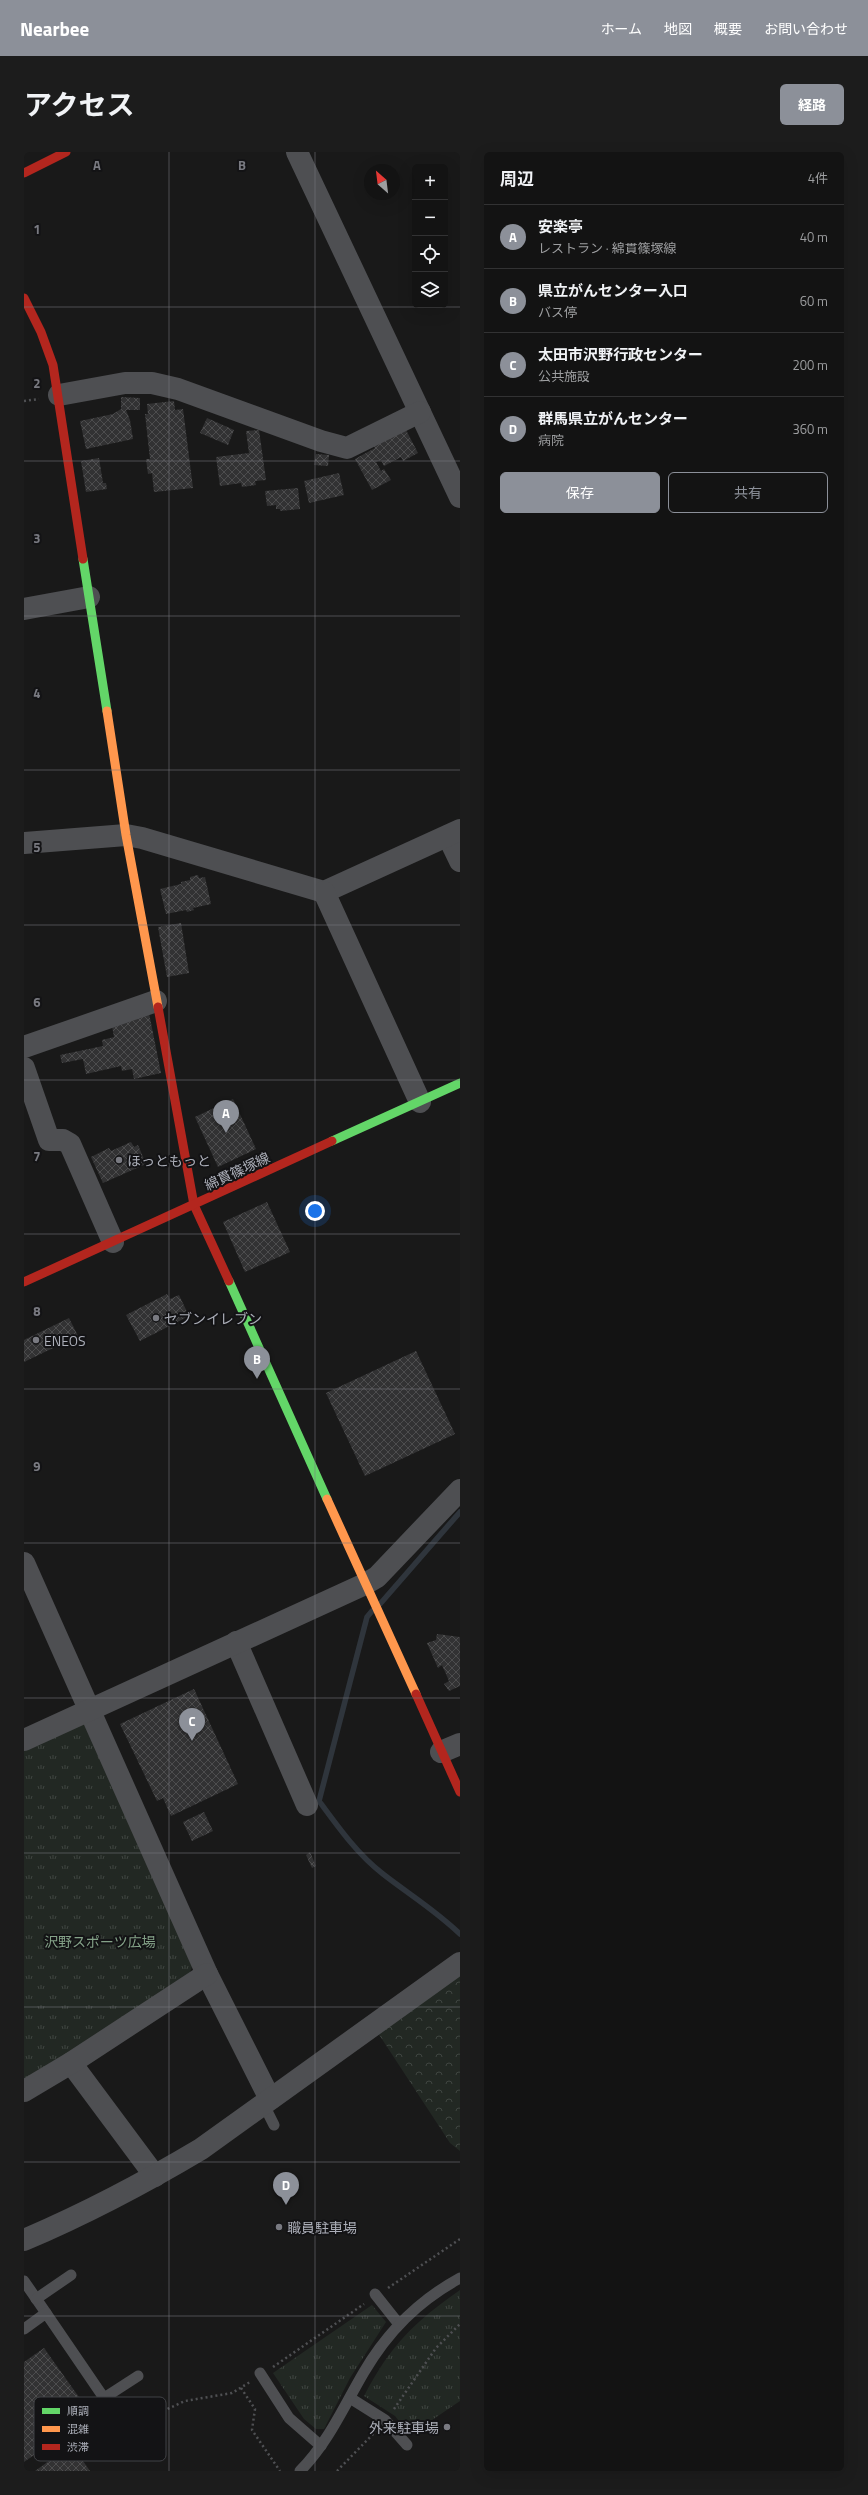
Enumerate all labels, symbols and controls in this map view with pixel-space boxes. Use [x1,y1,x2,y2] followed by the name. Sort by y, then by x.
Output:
[20,14,89,43] text: Nearbee
[600,18,642,39] text: ホーム
[664,18,692,39] text: 地図
[714,18,742,39] text: 概要
[764,18,848,39] text: お問い合わせ
[24,83,135,126] text: アクセス
[780,84,844,125] button: 経路
[93,155,101,175] text: A
[238,155,246,175] text: B
[364,164,400,200] north arrow
[412,164,448,308] map controls
[412,164,448,200] button: +
[500,166,534,192] text: 周辺
[808,168,828,188] text: 4件
[412,200,448,236] button: −
[538,215,583,238] text: 安楽亭
[33,219,41,239] text: 1
[509,227,517,247] text: A
[800,227,828,247] text: 40 m
[412,236,448,272] button: locate
[538,238,677,258] text: レストラン · 綿貫篠塚線
[412,272,448,308] button: layers
[538,279,688,302] text: 県立がんセンター入口
[509,291,517,311] text: B
[800,291,828,311] text: 60 m
[538,302,577,322] text: バス停
[538,343,703,366] text: 太田市沢野行政センター
[509,355,517,375] text: C
[792,355,828,375] text: 200 m
[538,366,590,386] text: 公共施設
[33,373,41,393] text: 2
[538,407,688,430] text: 群馬県立がんセンター
[509,419,517,439] text: D
[792,419,828,439] text: 360 m
[538,430,564,450] text: 病院
[500,472,660,513] button: 保存
[668,472,828,513] button: 共有
[33,528,41,548] text: 3
[33,683,41,703] text: 4
[33,837,41,857] text: 5
[33,992,41,1012] text: 6
[213,1100,239,1133] pin: A
[33,1146,41,1166] text: 7
[201,1147,273,1195] street label: 綿貫篠塚線
[127,1150,211,1171] place label: ほっともっと
[114,1155,124,1165] marker: ほっともっと
[305,1201,325,1221] your location
[33,1301,41,1321] text: 8
[164,1308,262,1329] place label: セブンイレブン
[151,1313,161,1323] marker: セブンイレブン
[44,1330,86,1351] place label: ENEOS
[31,1335,41,1345] marker: ENEOS
[244,1346,270,1379] pin: B
[33,1456,41,1476] text: 9
[179,1708,205,1741] pin: C
[44,1931,156,1952] park label: 沢野スポーツ広場
[273,2172,299,2205] pin: D
[287,2217,357,2238] place label: 職員駐車場
[274,2222,284,2232] marker: 職員駐車場
[34,2397,166,2461] legend
[67,2403,89,2419] text: 順調
[369,2417,439,2438] place label: 外来駐車場
[67,2421,89,2437] text: 混雑
[442,2422,452,2432] marker: 外来駐車場
[67,2439,89,2455] text: 渋滞

